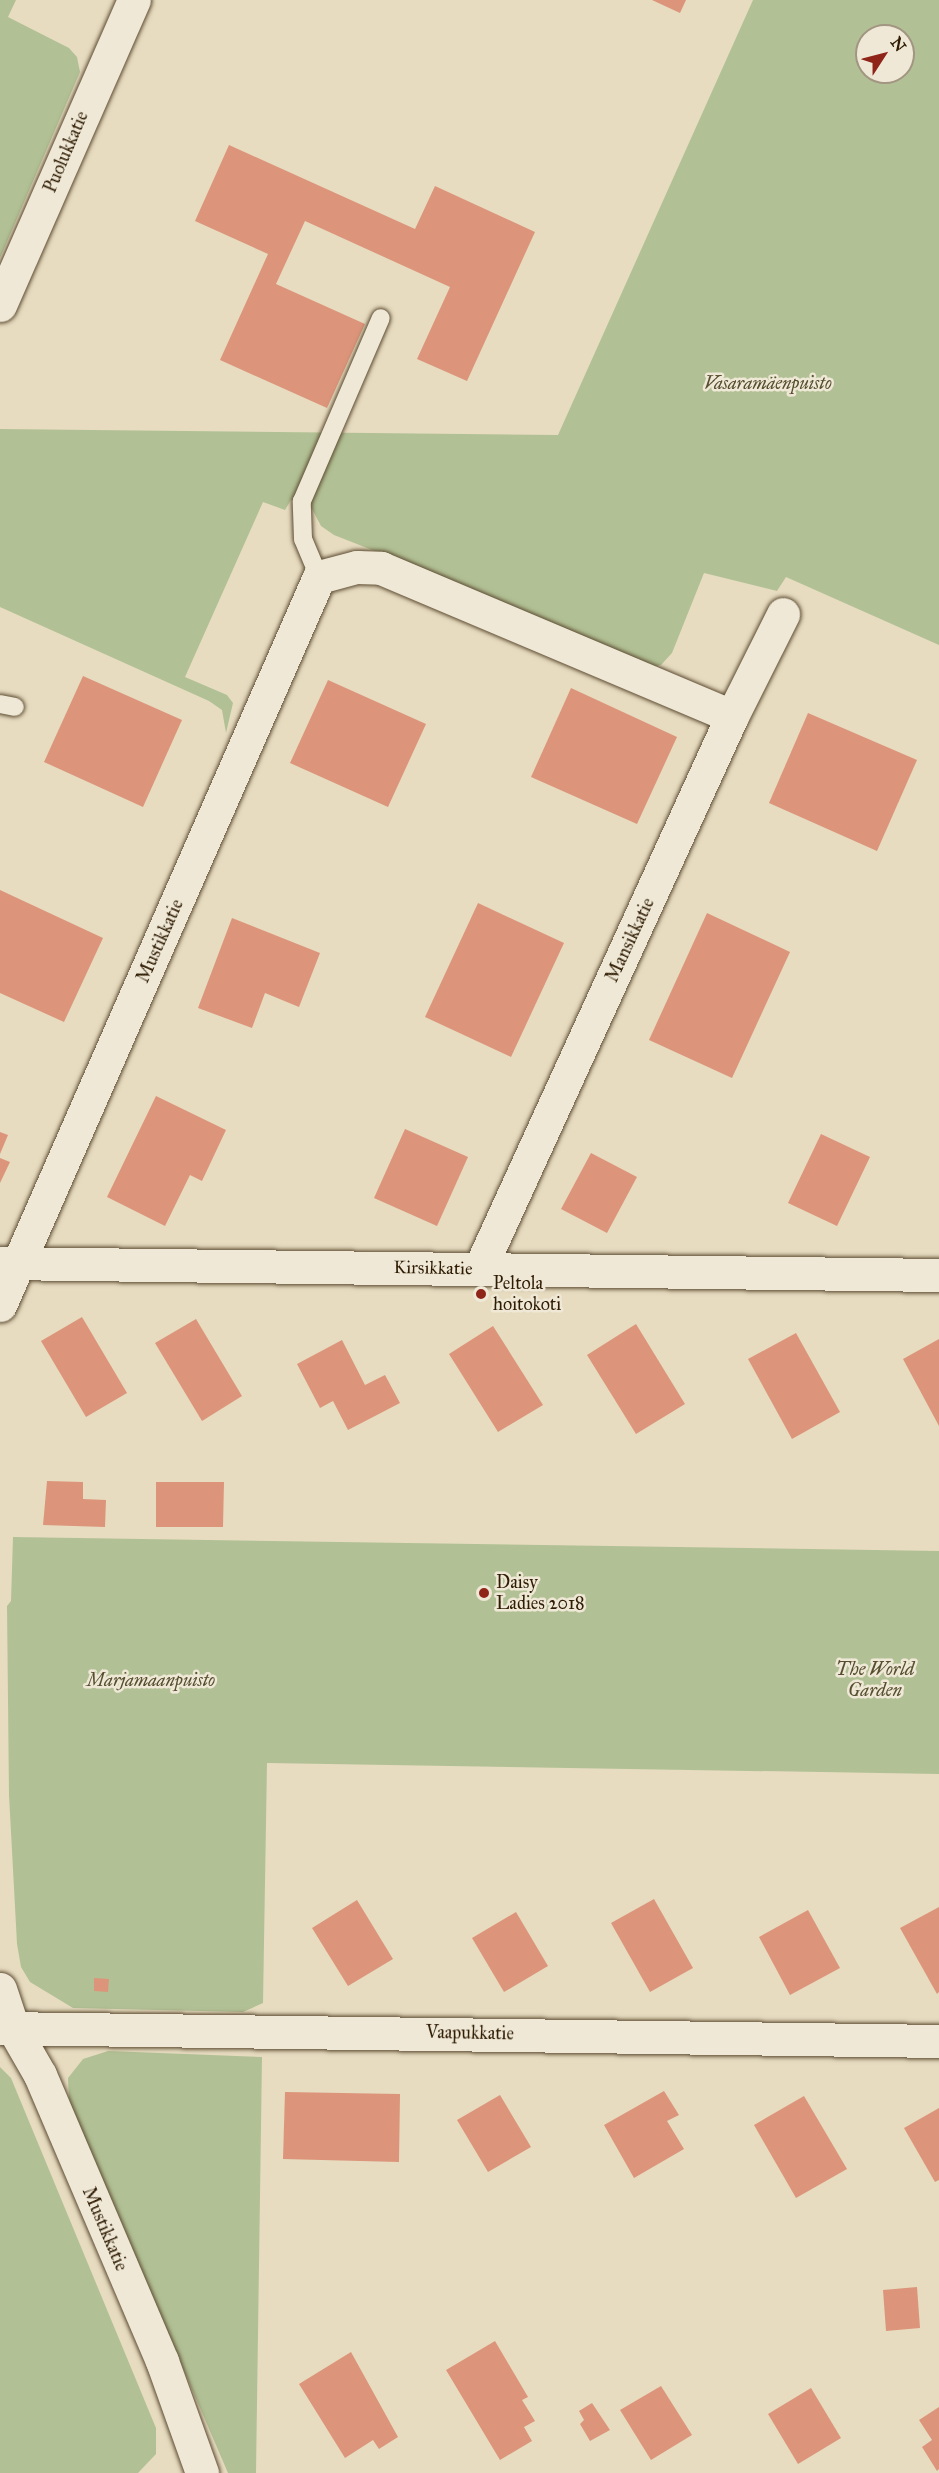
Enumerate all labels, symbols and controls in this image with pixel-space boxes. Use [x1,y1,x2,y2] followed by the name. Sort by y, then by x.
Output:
[855,24,915,84] north arrow
[887,33,910,55] text: N
[39,108,93,196] street label: Puolukkatie
[704,372,832,394] park label: Vasaramäenpuisto
[601,894,659,986] street label: Mansikkatie
[132,896,188,986] street label: Mustikkatie
[393,1257,473,1279] street label: Kirsikkatie
[493,1273,561,1316] place label: Peltola hoitokoti
[474,1287,488,1301] marker: Peltola hoitokoti
[496,1572,585,1614] place label: Daisy Ladies 2018
[477,1586,491,1600] marker: Daisy Ladies 2018
[836,1659,914,1702] park label: The World Garden
[87,1669,215,1691] park label: Marjamaanpuisto
[426,2021,514,2045] street label: Vaapukkatie
[78,2184,132,2274] street label: Mustikkatie

